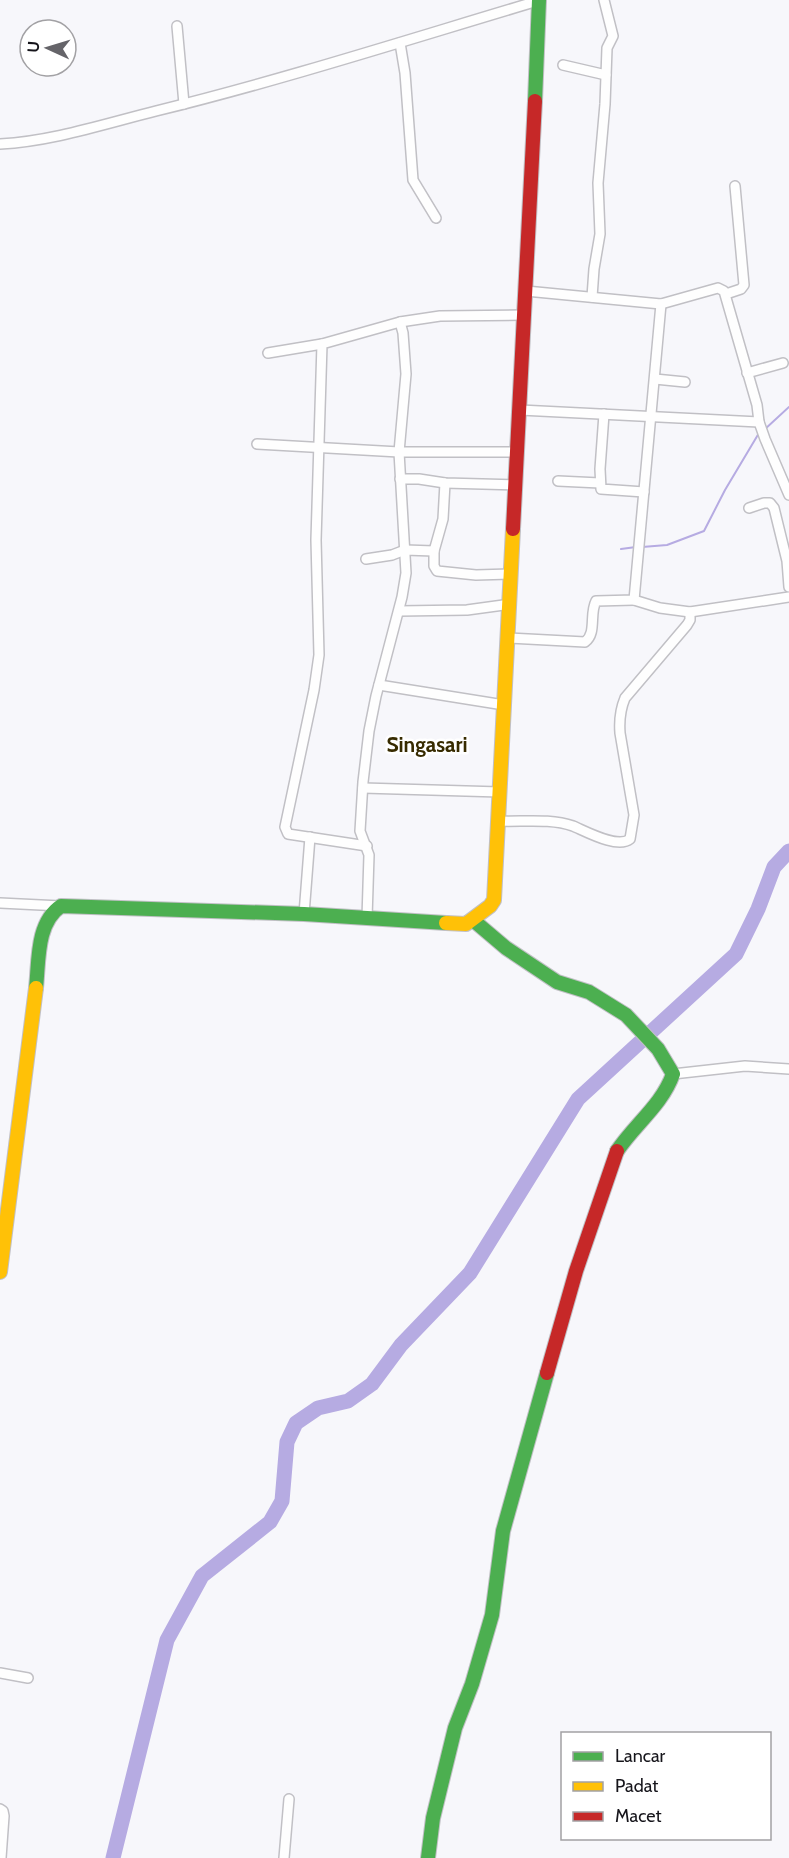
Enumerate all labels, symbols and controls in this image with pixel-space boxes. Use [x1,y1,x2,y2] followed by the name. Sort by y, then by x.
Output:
[18,18,78,78] north arrow
[24,41,43,53] text: U
[387,732,467,757] district label: Singasari
[561,1732,771,1840] legend
[615,1745,666,1767] text: Lancar
[615,1775,658,1797] text: Padat
[615,1805,661,1827] text: Macet

